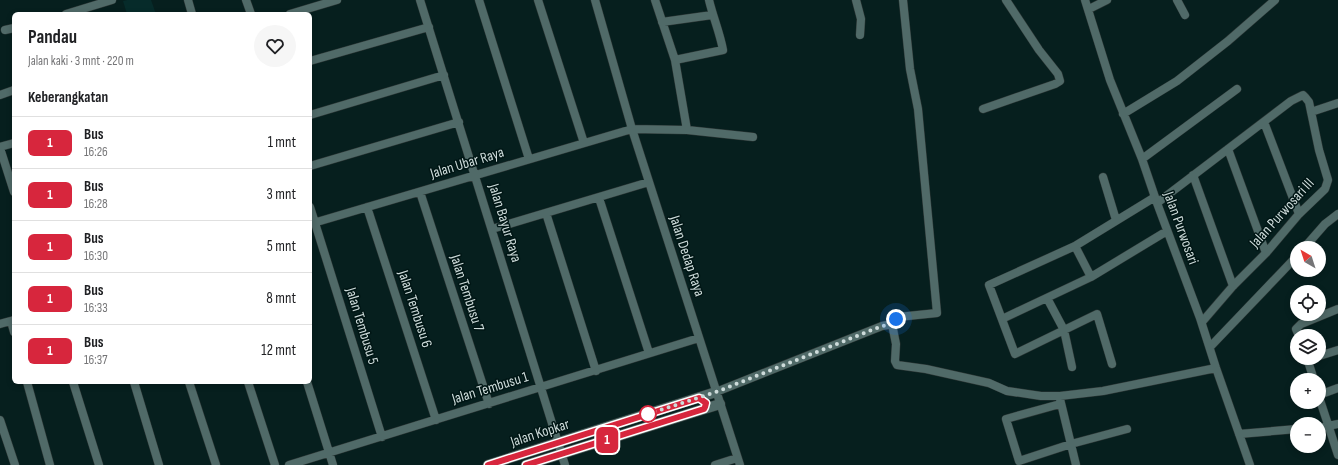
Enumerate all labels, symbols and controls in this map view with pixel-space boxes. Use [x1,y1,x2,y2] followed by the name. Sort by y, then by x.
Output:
[254,25,296,67] button: heart
[28,26,77,49] text: Pandau
[28,53,134,69] text: Jalan kaki · 3 mnt · 220 m
[28,88,108,107] text: Keberangkatan
[84,125,103,144] text: Bus
[268,133,296,152] text: 1 mnt
[47,134,53,151] text: 1
[427,143,506,183] street label: Jalan Ubar Raya
[84,144,108,160] text: 16:26
[1245,174,1318,253] street label: Jalan Purwosari III
[84,177,103,196] text: Bus
[484,180,526,265] street label: Jalan Bayur Raya
[267,185,296,204] text: 3 mnt
[47,186,53,203] text: 1
[1159,188,1203,267] street label: Jalan Purwosari
[84,196,108,212] text: 16:28
[665,212,709,299] street label: Jalan Dedap Raya
[84,229,103,248] text: Bus
[267,237,296,256] text: 5 mnt
[47,238,53,255] text: 1
[1290,241,1326,277] north arrow
[1290,241,1326,453] map controls
[84,248,108,264] text: 16:30
[445,251,488,334] street label: Jalan Tembusu 7
[393,267,436,350] street label: Jalan Tembusu 6
[84,281,103,300] text: Bus
[341,284,383,367] street label: Jalan Tembusu 5
[1290,285,1326,321] button: locate
[266,289,296,308] text: 8 mnt
[47,290,53,307] text: 1
[84,300,108,316] text: 16:33
[886,309,906,329] your location
[1290,329,1326,365] button: layers
[84,333,103,352] text: Bus
[261,341,296,360] text: 12 mnt
[47,342,53,359] text: 1
[84,352,107,368] text: 16:37
[449,367,531,409] street label: Jalan Tembusu 1
[1290,373,1326,409] button: +
[639,405,657,423] unlabelled marker
[507,414,573,452] street label: Jalan Kopkar
[1290,417,1326,453] button: −
[594,427,620,453] line badge: 1
[604,431,610,448] text: 1

